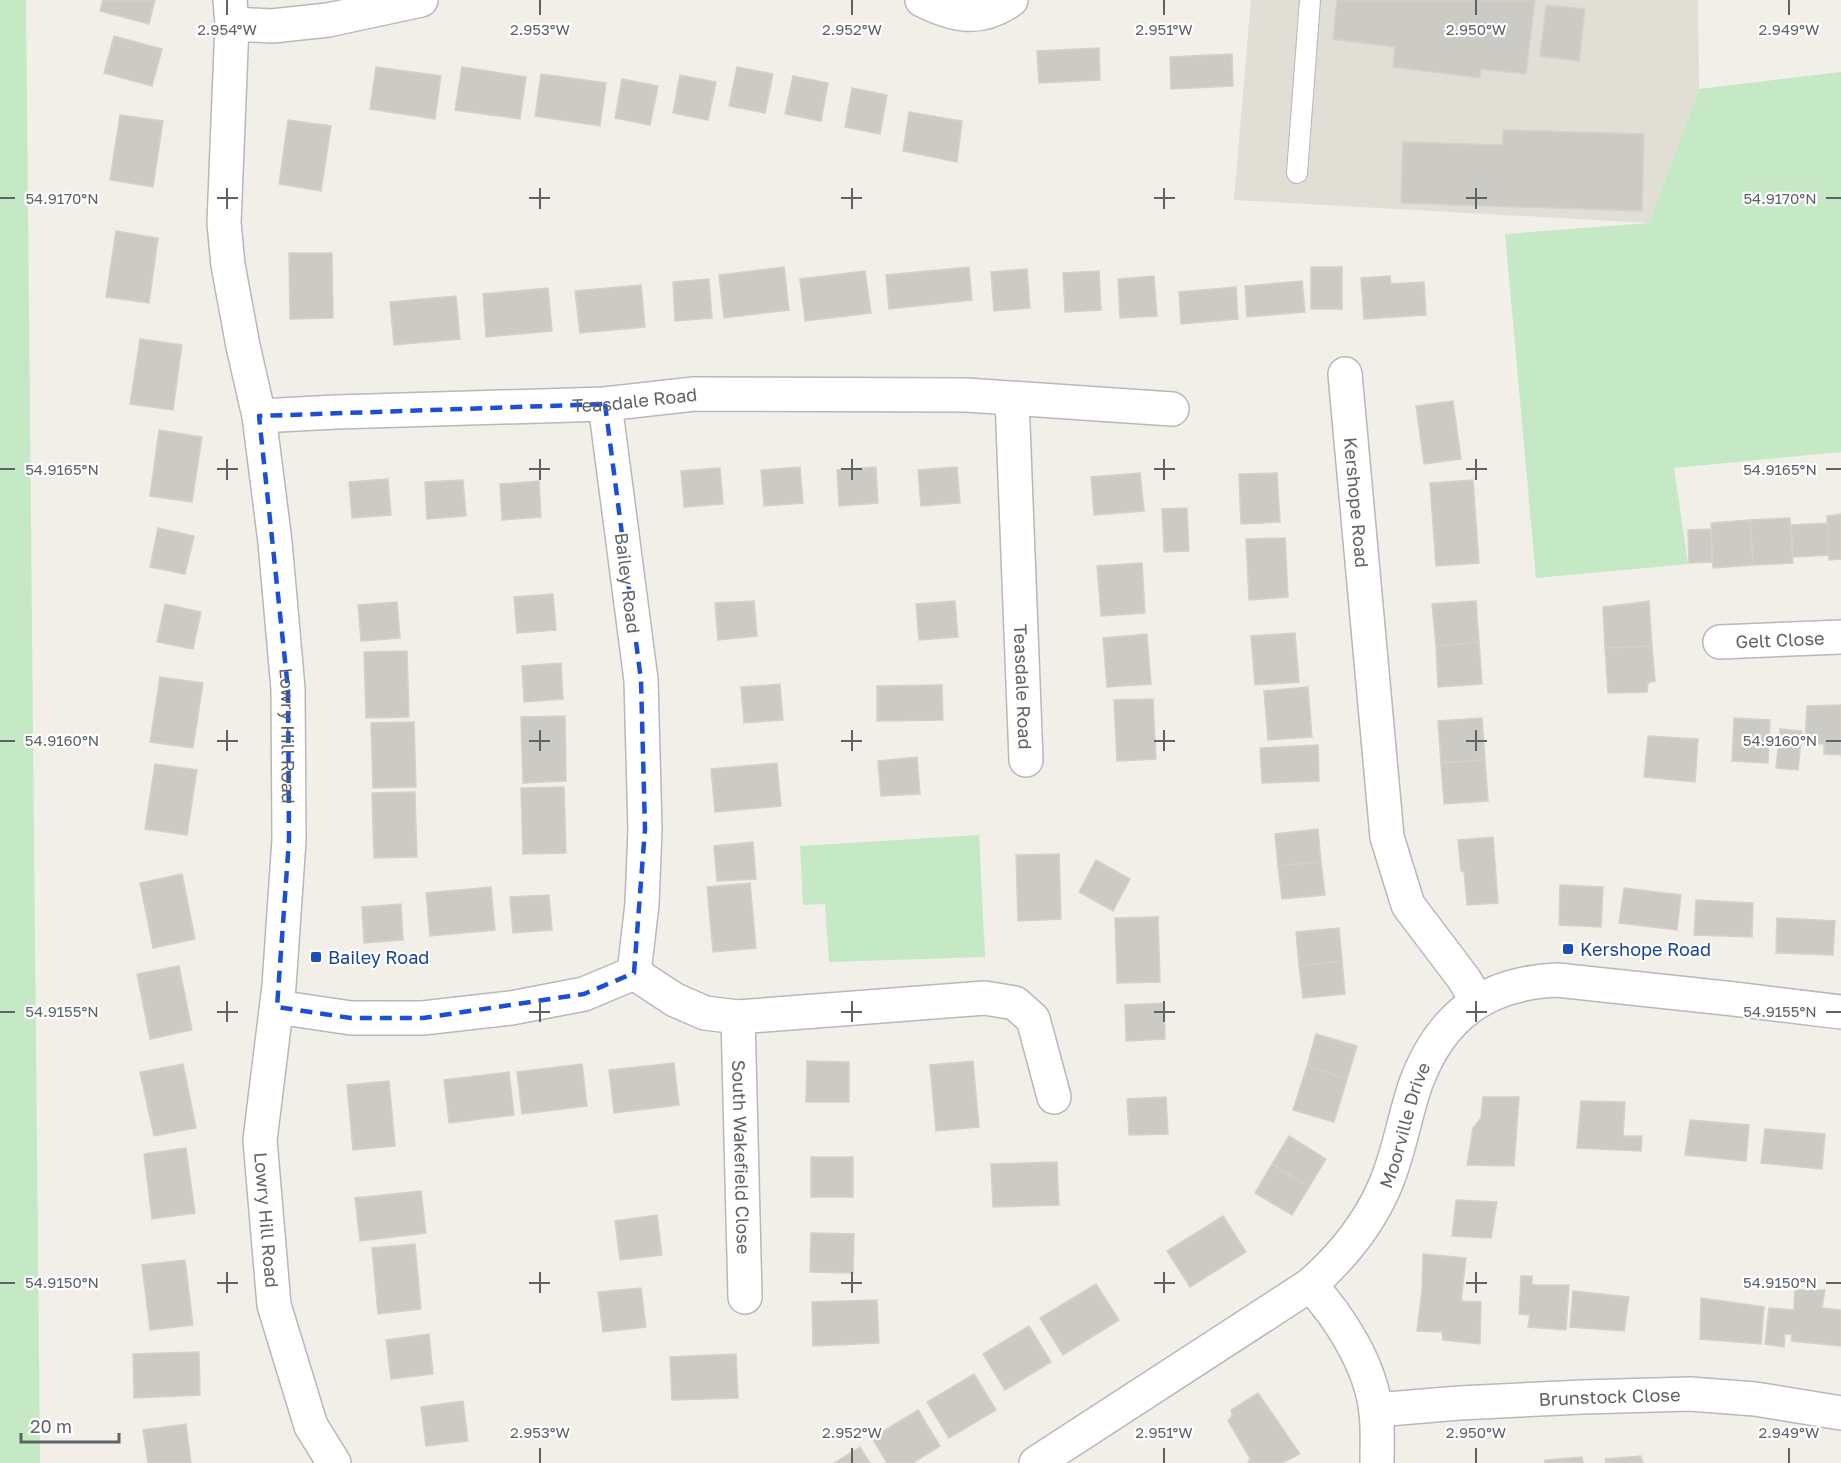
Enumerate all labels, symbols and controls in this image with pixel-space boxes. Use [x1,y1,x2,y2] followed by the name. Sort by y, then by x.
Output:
[197,20,257,38] text: 2.954°W
[510,20,570,38] text: 2.953°W
[822,20,882,38] text: 2.952°W
[1135,20,1193,38] text: 2.951°W
[1446,20,1506,38] text: 2.950°W
[1759,20,1819,38] text: 2.949°W
[25,189,99,207] text: 54.9170°N
[1743,189,1817,207] text: 54.9170°N
[572,383,698,416] street label: Teasdale Road
[1340,436,1374,569] street label: Kershope Road
[25,460,99,478] text: 54.9165°N
[1743,460,1817,478] text: 54.9165°N
[611,531,645,635] street label: Bailey Road
[1010,624,1037,750] street label: Teasdale Road
[1735,627,1825,652] street label: Gelt Close
[275,667,300,804] street label: Lowry Hill Road
[25,731,99,749] text: 54.9160°N
[1743,731,1817,749] text: 54.9160°N
[1580,938,1711,960] place label: Kershope Road
[1561,942,1575,956] marker: Kershope Road
[328,946,429,968] place label: Bailey Road
[309,950,323,964] marker: Bailey Road
[25,1002,99,1020] text: 54.9155°N
[1743,1002,1817,1020] text: 54.9155°N
[1374,1058,1434,1191] street label: Moorville Drive
[728,1059,755,1254] street label: South Wakefield Close
[250,1151,284,1289] street label: Lowry Hill Road
[25,1273,99,1291] text: 54.9150°N
[1743,1273,1817,1291] text: 54.9150°N
[1538,1383,1681,1410] street label: Brunstock Close
[21,1406,118,1444] scale bar
[30,1415,72,1437] text: 20 m
[510,1423,570,1441] text: 2.953°W
[822,1423,882,1441] text: 2.952°W
[1135,1423,1193,1441] text: 2.951°W
[1446,1423,1506,1441] text: 2.950°W
[1759,1423,1819,1441] text: 2.949°W

